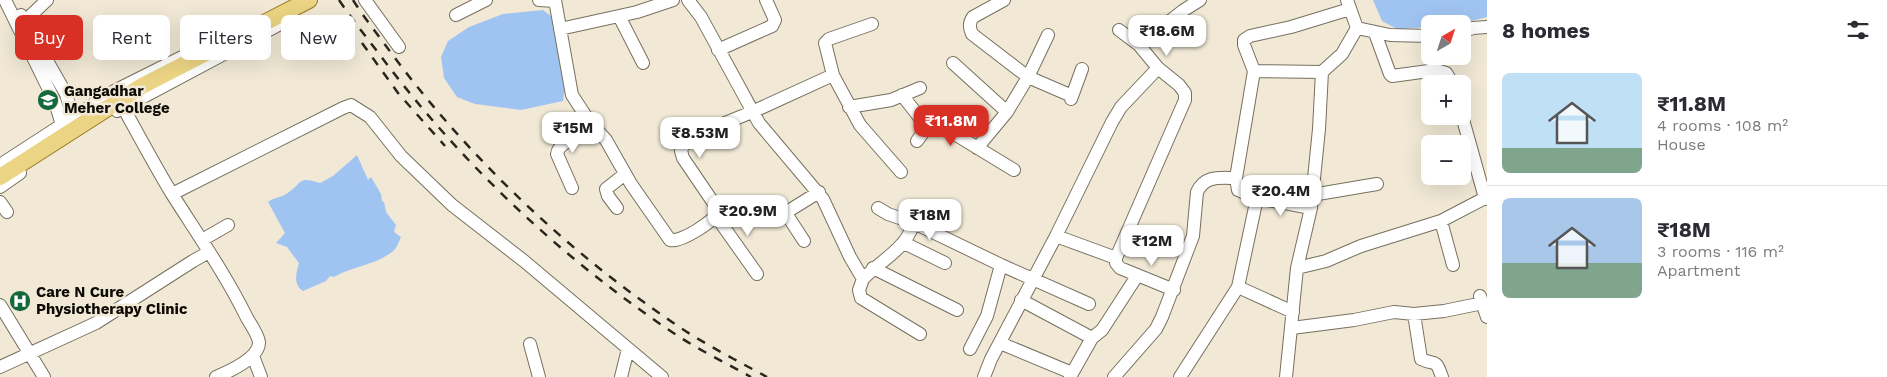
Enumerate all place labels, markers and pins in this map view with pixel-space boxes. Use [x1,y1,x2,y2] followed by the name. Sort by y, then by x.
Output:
[1126,15,1208,57] pin: ₹18.6M
[64,82,170,117] place label: Gangadhar Meher College
[36,88,60,112] school or university icon: Gangadhar Meher College
[910,104,992,147] pin: ₹11.8M
[543,112,603,154] pin: ₹15M
[659,116,741,159] pin: ₹8.53M
[1240,174,1322,217] pin: ₹20.4M
[707,194,789,237] pin: ₹20.9M
[900,198,960,241] pin: ₹18M
[1122,224,1182,267] pin: ₹12M
[36,283,188,318] place label: Care N Cure Physiotherapy Clinic
[8,289,32,313] hospital icon: Care N Cure Physiotherapy Clinic

